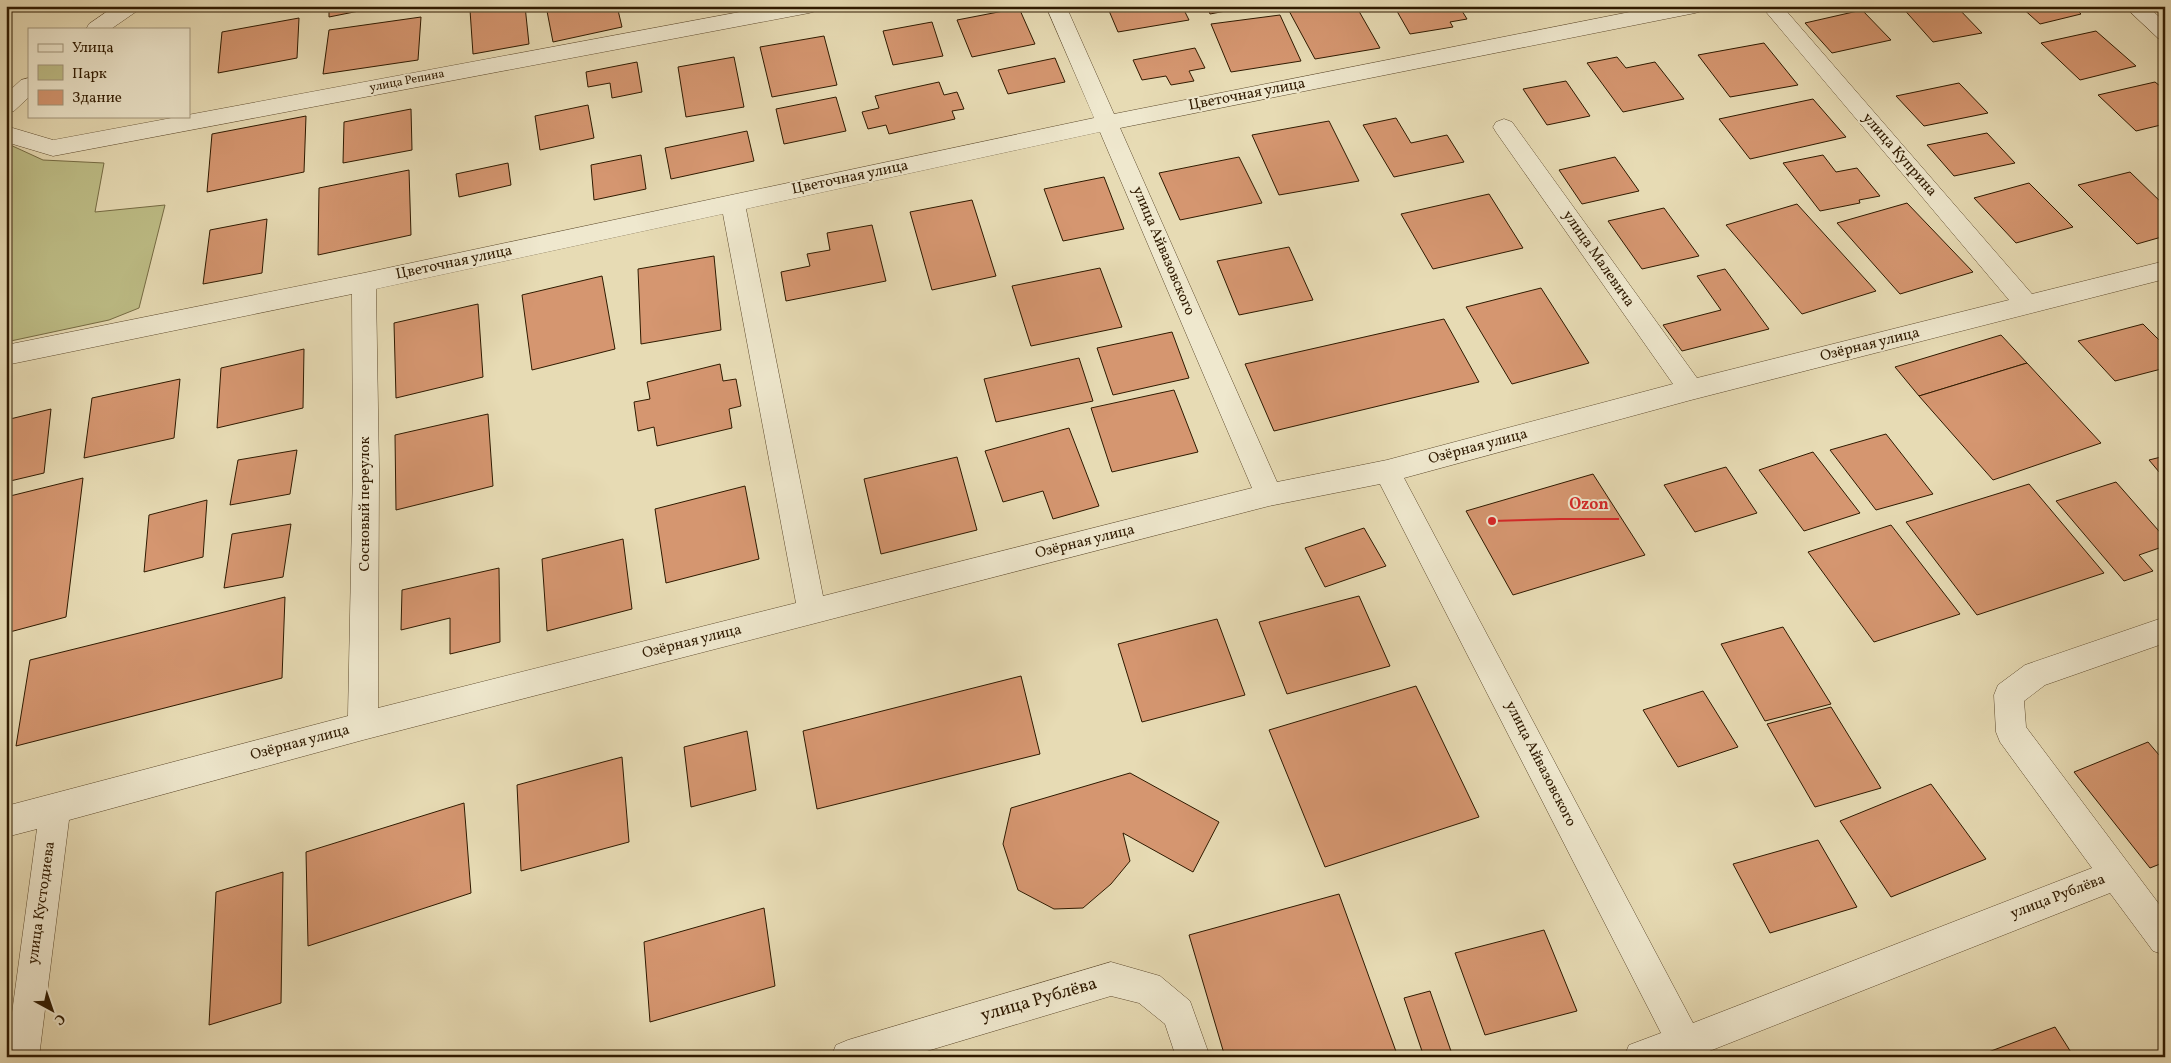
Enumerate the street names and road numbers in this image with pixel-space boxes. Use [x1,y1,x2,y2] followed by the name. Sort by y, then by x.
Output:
[368,66,446,96] street label: улица Репина
[1187,73,1307,117] street label: Цветочная улица
[1857,108,1941,202] street label: улица Куприна
[790,155,910,201] street label: Цветочная улица
[1126,183,1200,319] street label: улица Айвазовского
[1557,206,1639,312] street label: улица Малевича
[394,240,514,286] street label: Цветочная улица
[1818,322,1922,368] street label: Озёрная улица
[1426,424,1530,470] street label: Озёрная улица
[355,436,376,572] street label: Сосновый переулок
[1033,519,1137,565] street label: Озёрная улица
[640,619,744,665] street label: Озёрная улица
[1499,698,1581,830] street label: улица Айвазовского
[248,720,352,766] street label: Озёрная улица
[23,840,61,966] street label: улица Кустодиева
[2008,869,2108,925] street label: улица Рублёва
[978,971,1100,1029] street label: улица Рублёва

